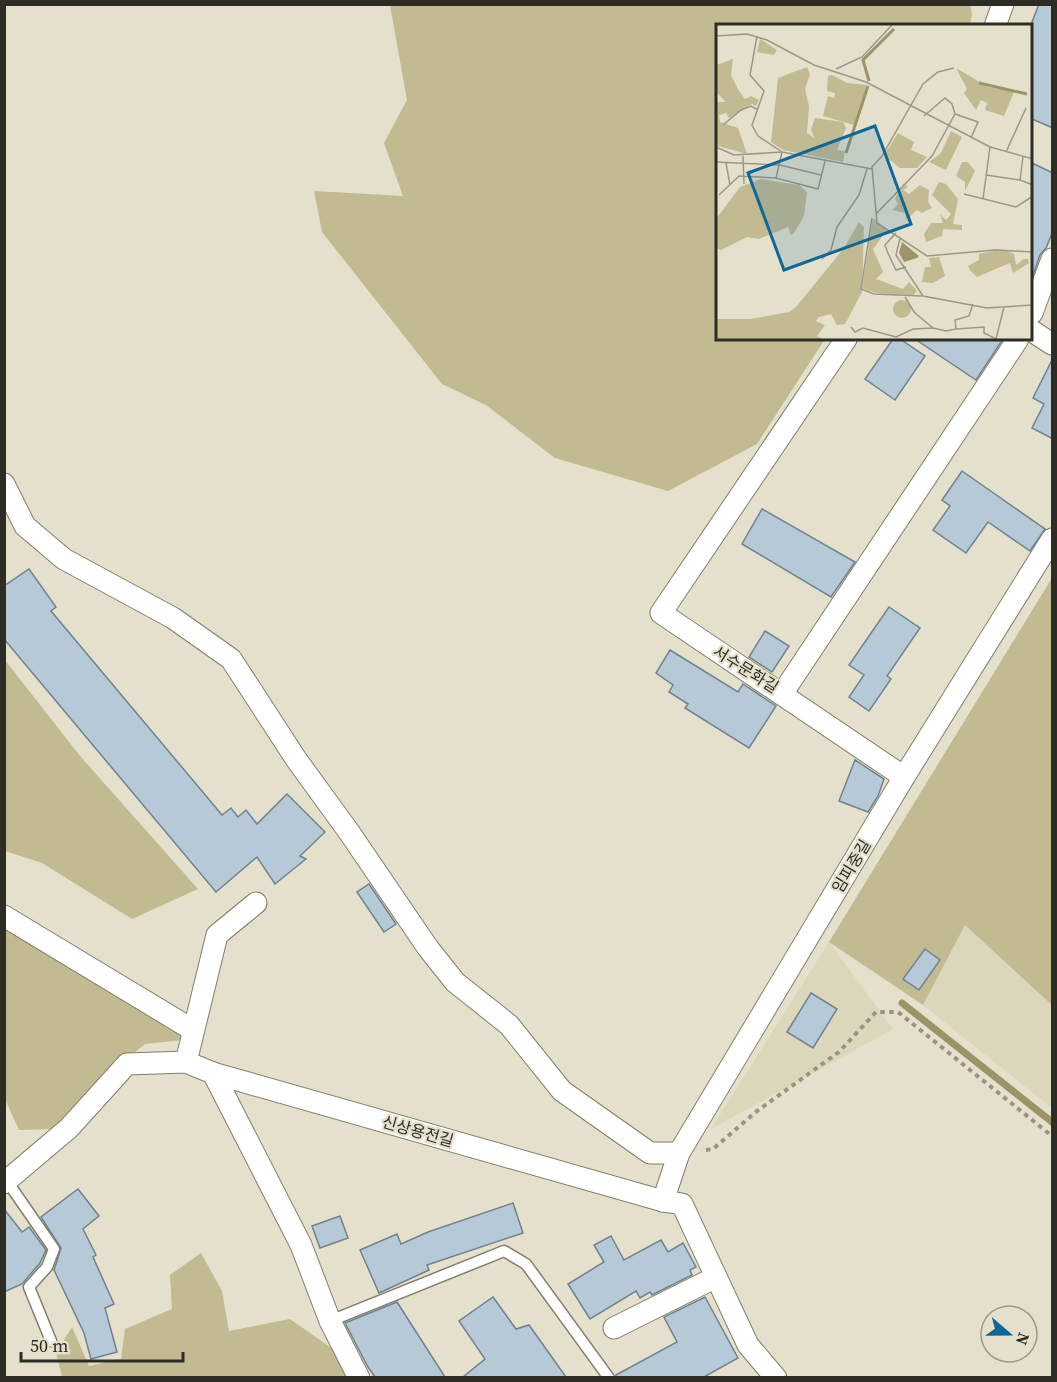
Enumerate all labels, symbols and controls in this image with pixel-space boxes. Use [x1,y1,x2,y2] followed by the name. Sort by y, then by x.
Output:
[716,24,1033,340] inset map
[709,640,783,698] street label: 서수문화길
[826,835,876,897] street label: 임피중길
[380,1110,456,1152] street label: 신상용전길
[979,1304,1039,1364] north arrow
[21,1325,183,1363] scale bar
[1011,1330,1035,1349] text: N
[30,1333,68,1358] text: 50 m

